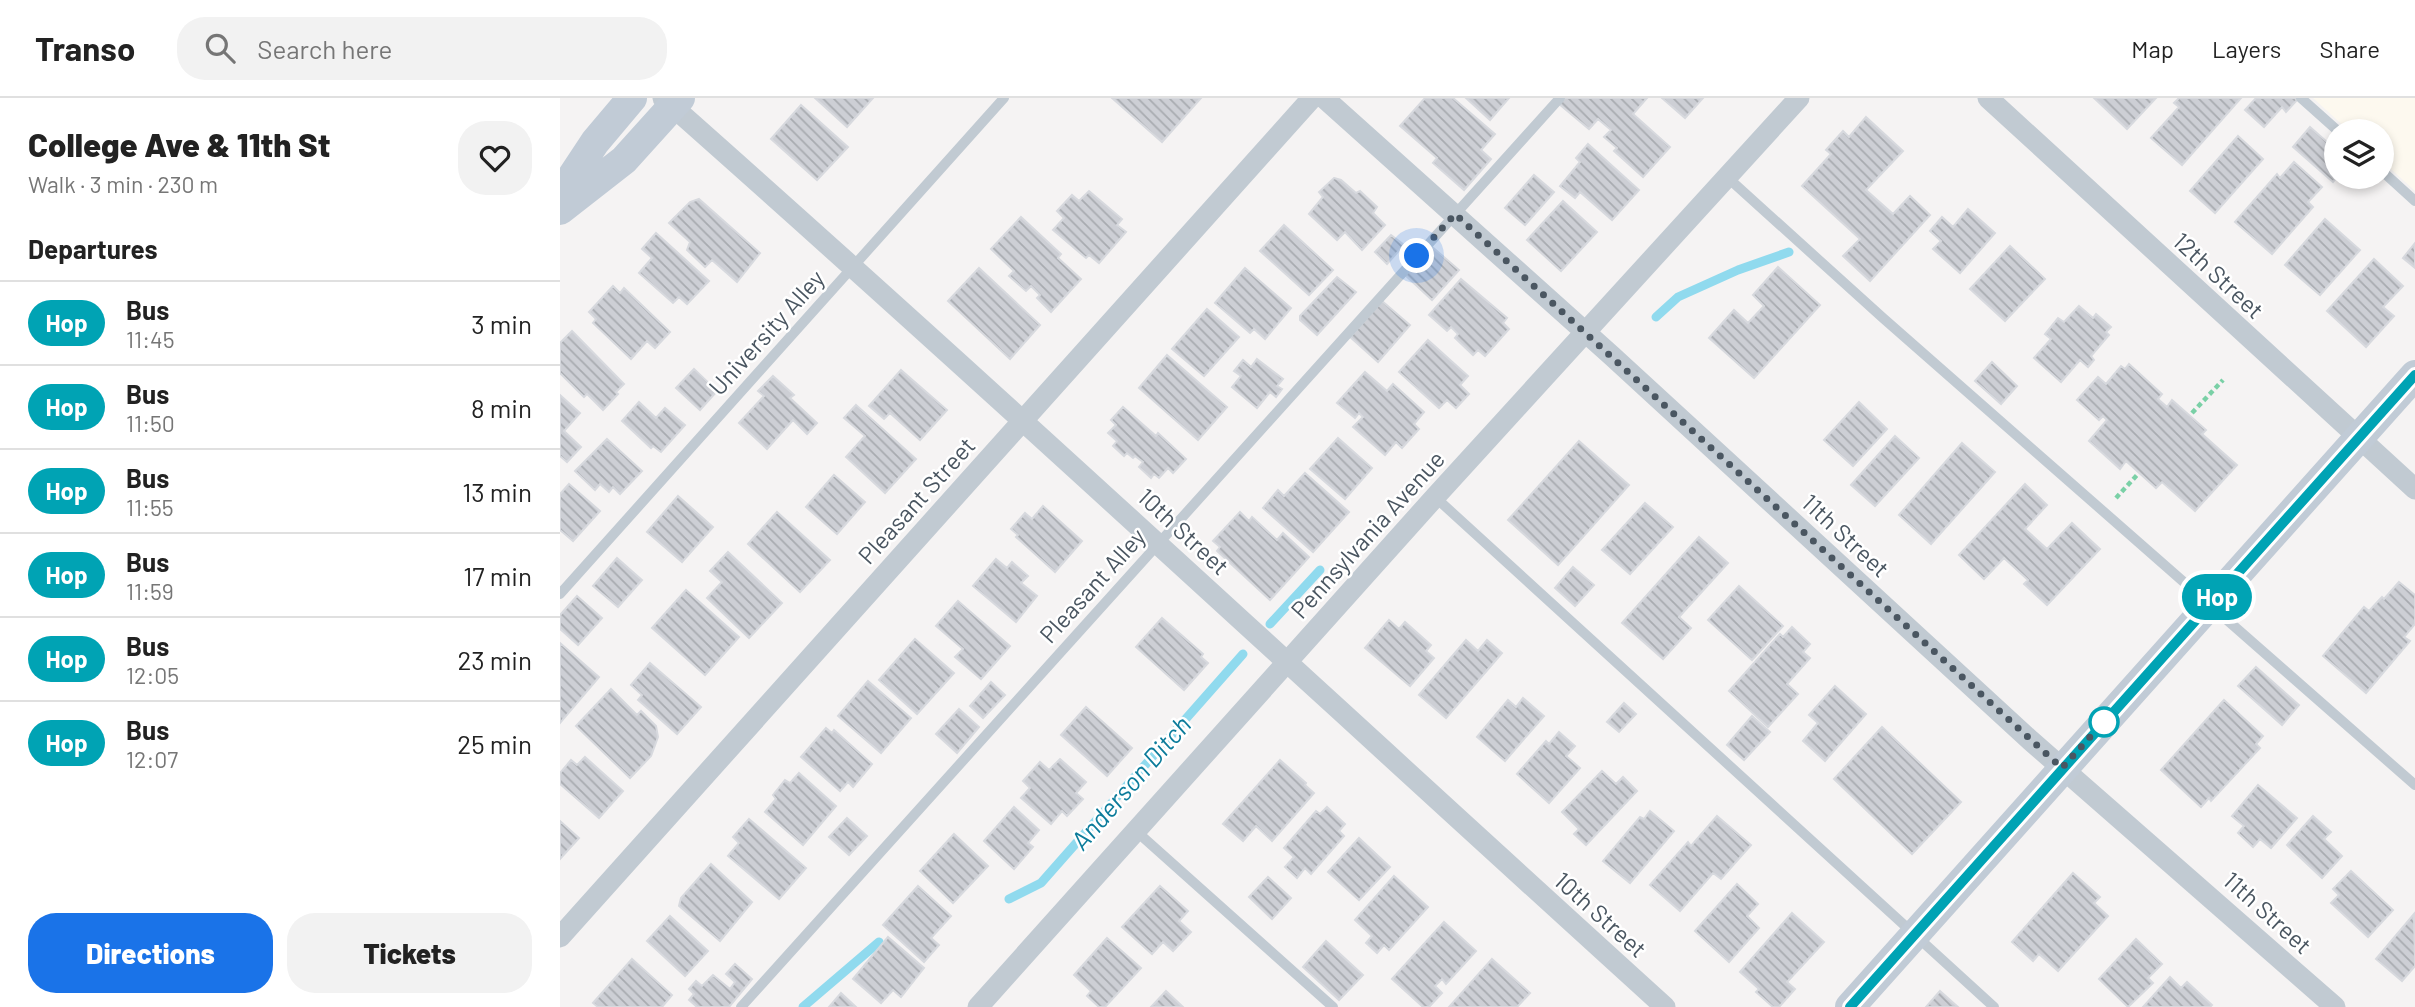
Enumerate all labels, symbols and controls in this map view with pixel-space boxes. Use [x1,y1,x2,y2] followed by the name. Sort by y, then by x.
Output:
[177,17,667,80] search box
[35,28,135,68] text: Transo
[201,29,239,67] icon: search
[257,33,392,64] text: Search here
[2131,34,2174,63] text: Map
[2212,34,2281,63] text: Layers
[2319,34,2380,63] text: Share
[2324,119,2394,189] map controls
[2324,119,2394,189] button: layers
[458,121,532,195] button: heart
[28,124,331,164] text: College Ave & 11th St
[28,170,218,198] text: Walk · 3 min · 230 m
[2168,226,2270,324] street label: 12th Street
[28,233,158,264] text: Departures
[1399,238,1434,273] your location
[702,263,830,401] street label: University Alley
[126,294,169,325] text: Bus
[45,308,88,337] text: Hop
[471,308,532,339] text: 3 min
[126,325,174,353] text: 11:45
[126,378,169,409] text: Bus
[45,392,88,421] text: Hop
[471,392,532,423] text: 8 min
[126,409,175,437] text: 11:50
[852,431,980,569] street label: Pleasant Street
[1284,444,1450,624] street label: Pennsylvania Avenue
[126,462,169,493] text: Bus
[45,476,88,505] text: Hop
[462,476,532,507] text: 13 min
[1132,482,1236,580] street label: 10th Street
[1796,487,1896,583] street label: 11th Street
[126,493,174,521] text: 11:55
[1033,522,1151,648] street label: Pleasant Alley
[126,546,169,577] text: Bus
[45,560,88,589] text: Hop
[463,560,532,591] text: 17 min
[2177,574,2257,620] line badge: Hop
[126,577,174,605] text: 11:59
[2196,582,2238,611] text: Hop
[126,630,169,661] text: Bus
[45,644,88,673] text: Hop
[457,644,532,675] text: 23 min
[126,661,179,689] text: 12:05
[2089,707,2119,737] unlabelled marker
[1063,709,1197,855] water label: Anderson Ditch
[126,714,169,745] text: Bus
[45,728,88,757] text: Hop
[457,728,532,759] text: 25 min
[126,745,178,773] text: 12:07
[1549,865,1653,963] street label: 10th Street
[2218,865,2318,959] street label: 11th Street
[28,913,273,993] button: Directions
[287,913,532,993] button: Tickets

